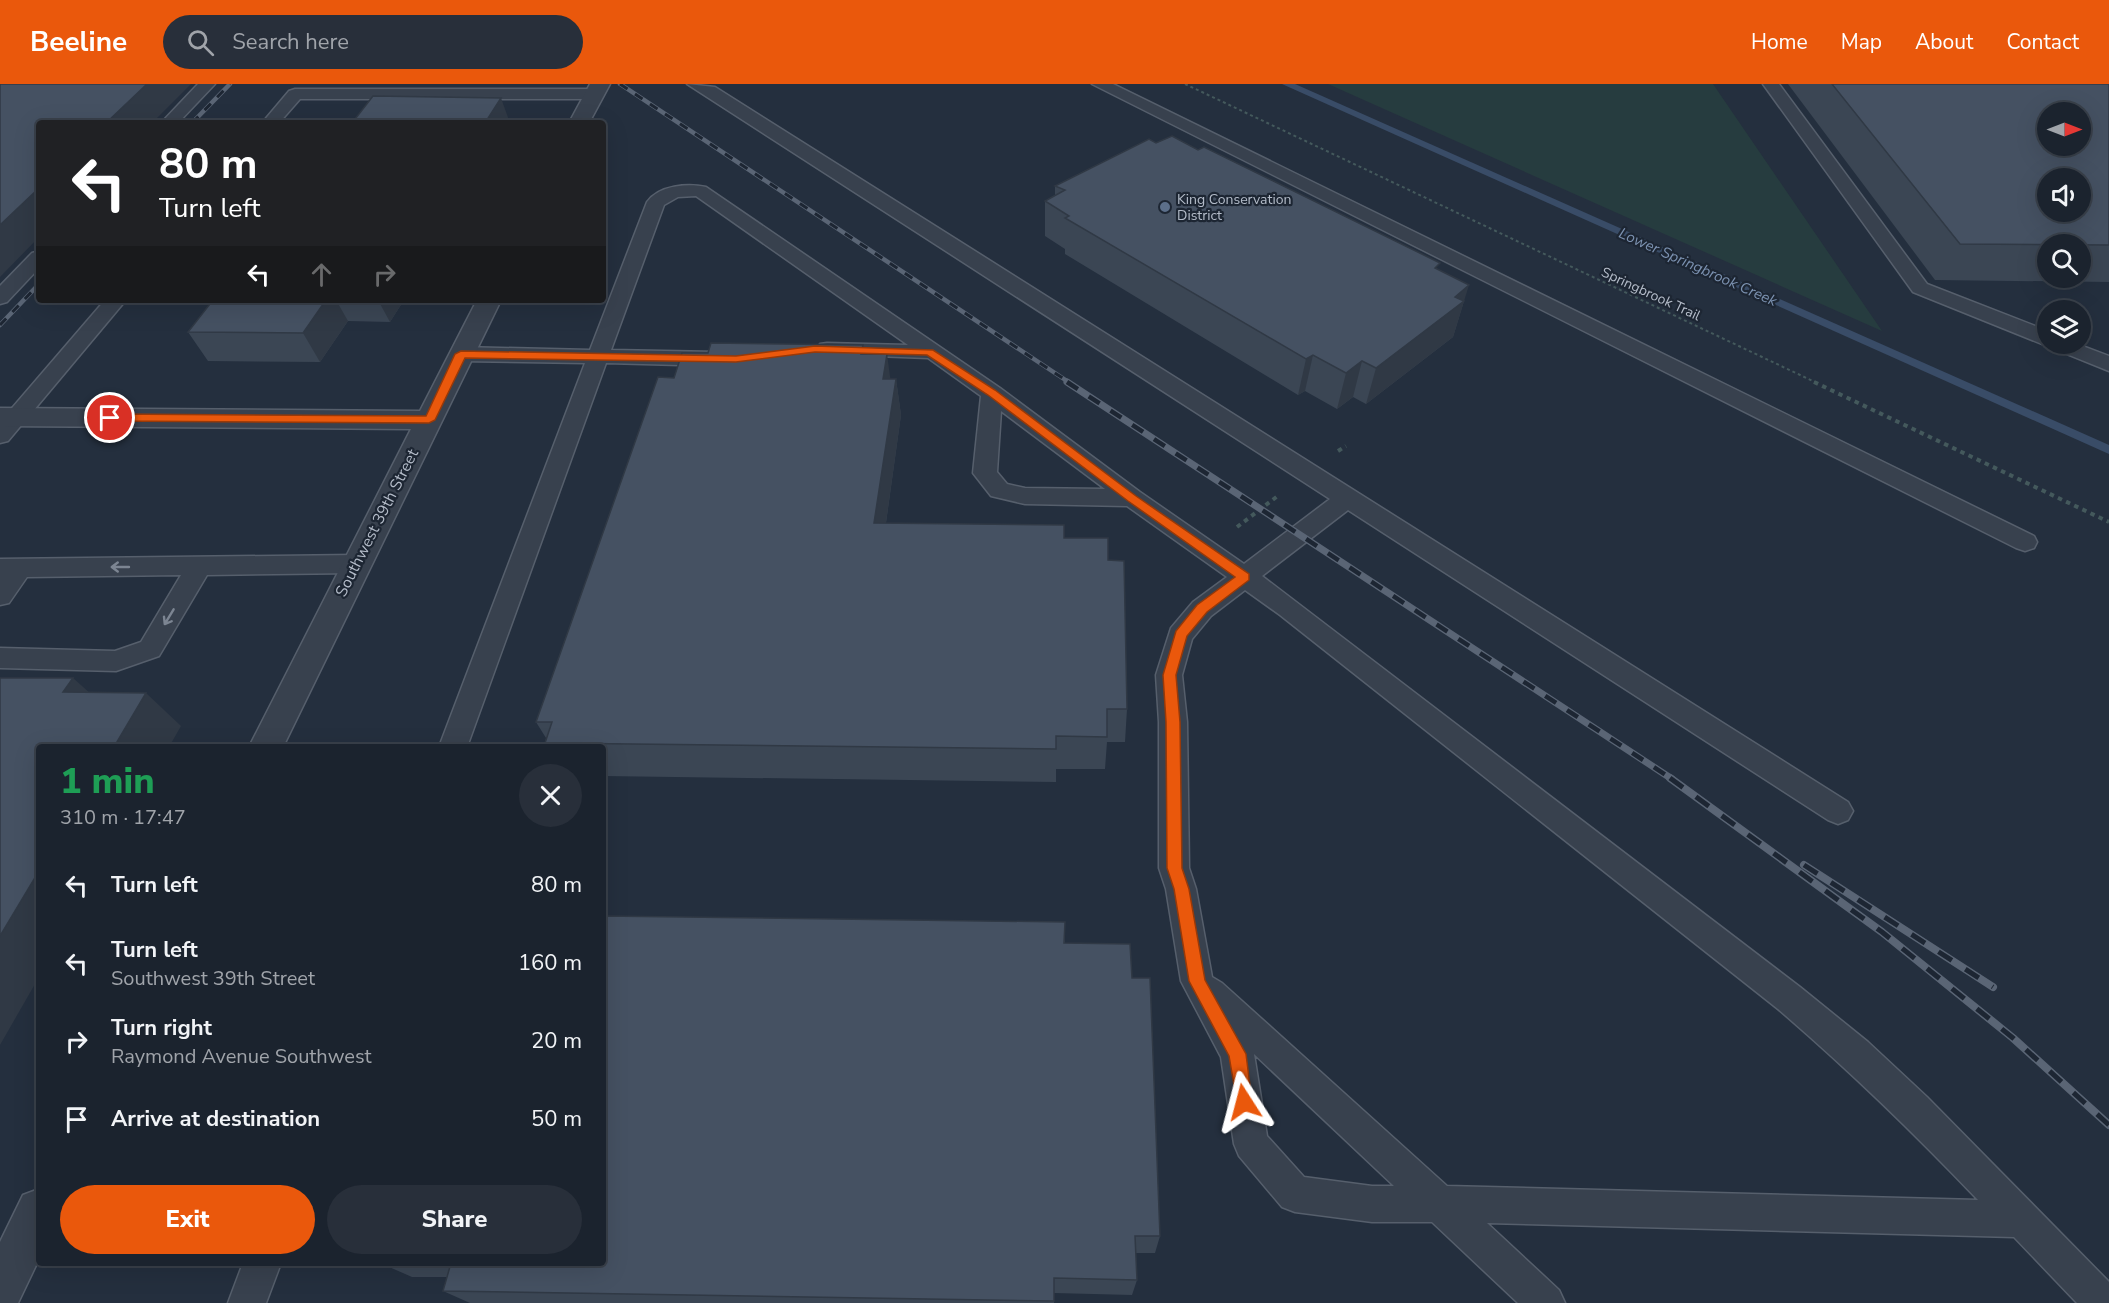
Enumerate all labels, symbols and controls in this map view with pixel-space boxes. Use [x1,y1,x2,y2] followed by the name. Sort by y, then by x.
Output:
[163,15,583,69] search box
[30,23,127,61] text: Beeline
[184,26,217,59] icon: search
[232,27,349,57] text: Search here
[1751,28,1808,56] text: Home
[1841,28,1882,56] text: Map
[1915,28,1973,56] text: About
[2006,28,2079,56] text: Contact
[2037,102,2091,156] north arrow
[2037,102,2091,354] map controls
[159,136,258,193] text: 80 m
[60,144,138,222] icon: left
[2037,168,2091,222] button: sound
[159,190,260,227] text: Turn left
[1177,190,1291,225] place label: King Conservation District
[1158,200,1172,214] marker: King Conservation District
[1616,223,1781,311] water label: Lower Springbrook Creek
[2037,234,2091,288] button: search
[242,258,275,291] icon: left
[305,258,338,291] icon: ahead
[368,258,401,291] icon: right
[1598,263,1705,326] street label: Springbrook Trail
[2037,300,2091,354] button: layers
[84,392,135,443] pin
[93,401,126,434] icon: arrive
[330,445,424,601] street label: Southwest 39th Street
[110,561,130,573] one-way arrow
[163,608,175,625] one-way arrow
[60,757,155,806] text: 1 min
[519,764,582,827] button: close
[60,804,186,831] text: 310 m · 17:47
[60,869,93,902] icon: left
[111,870,198,900] text: Turn left
[531,870,582,900] text: 80 m
[111,935,198,965] text: Turn left
[60,947,93,980] icon: left
[518,948,582,978] text: 160 m
[111,965,315,992] text: Southwest 39th Street
[111,1013,212,1043] text: Turn right
[60,1025,93,1058] icon: right
[531,1026,582,1056] text: 20 m
[111,1043,371,1070] text: Raymond Avenue Southwest
[1212,1070,1276,1134] position arrow
[60,1103,93,1136] icon: arrive
[111,1104,320,1134] text: Arrive at destination
[531,1104,582,1134] text: 50 m
[60,1185,315,1254] button: Exit
[327,1185,582,1254] button: Share

